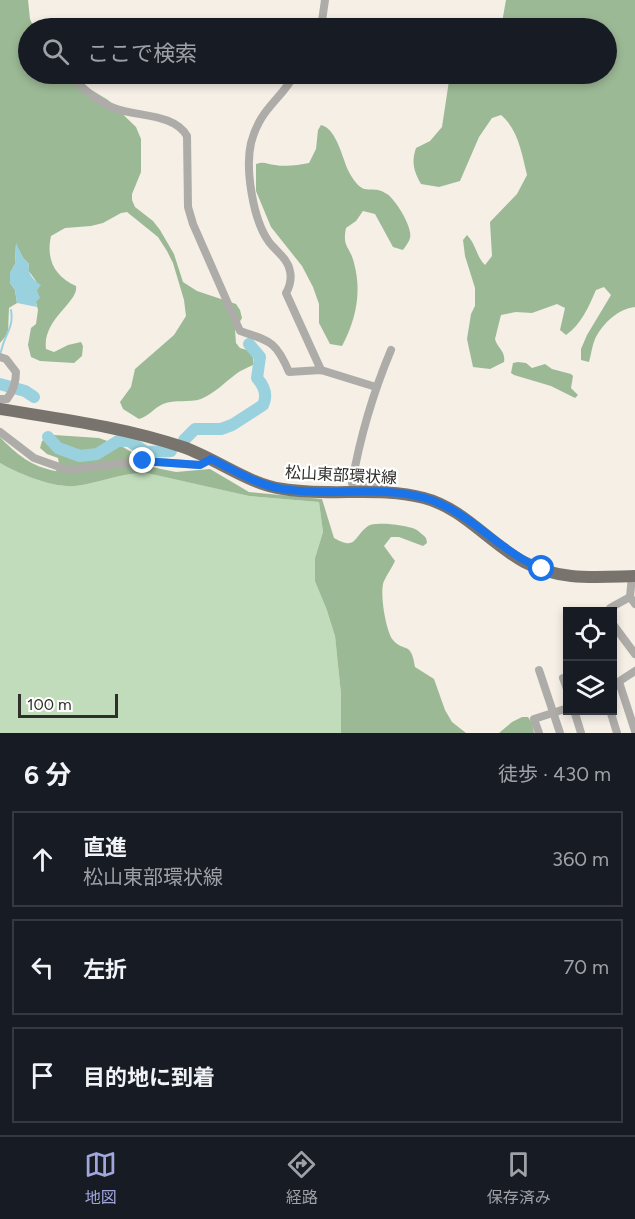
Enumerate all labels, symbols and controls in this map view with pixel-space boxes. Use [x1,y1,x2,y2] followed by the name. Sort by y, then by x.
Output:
[18,18,617,84] search box
[39,35,72,68] icon: search
[87,40,197,67] text: ここで検索
[129,447,155,473] route end
[285,463,397,487] street label: 松山東部環状線
[528,555,554,581] route start
[563,607,617,715] map controls
[563,607,617,661] button: locate
[563,661,617,715] button: layers
[18,691,118,718] scale bar
[27,695,72,714] text: 100 m
[24,759,71,791] text: 6 分
[498,762,611,786] text: 徒歩 · 430 m
[83,834,127,861] text: 直進
[26,843,59,876] icon: ahead
[552,847,609,871] text: 360 m
[83,865,223,889] text: 松山東部環状線
[26,951,59,984] icon: left
[563,955,609,979] text: 70 m
[83,956,127,983] text: 左折
[26,1059,59,1092] icon: arrive
[83,1064,215,1091] text: 目的地に到着
[84,1148,117,1208] tab: 地図
[285,1148,318,1208] tab: 経路
[487,1148,551,1208] tab: 保存済み

